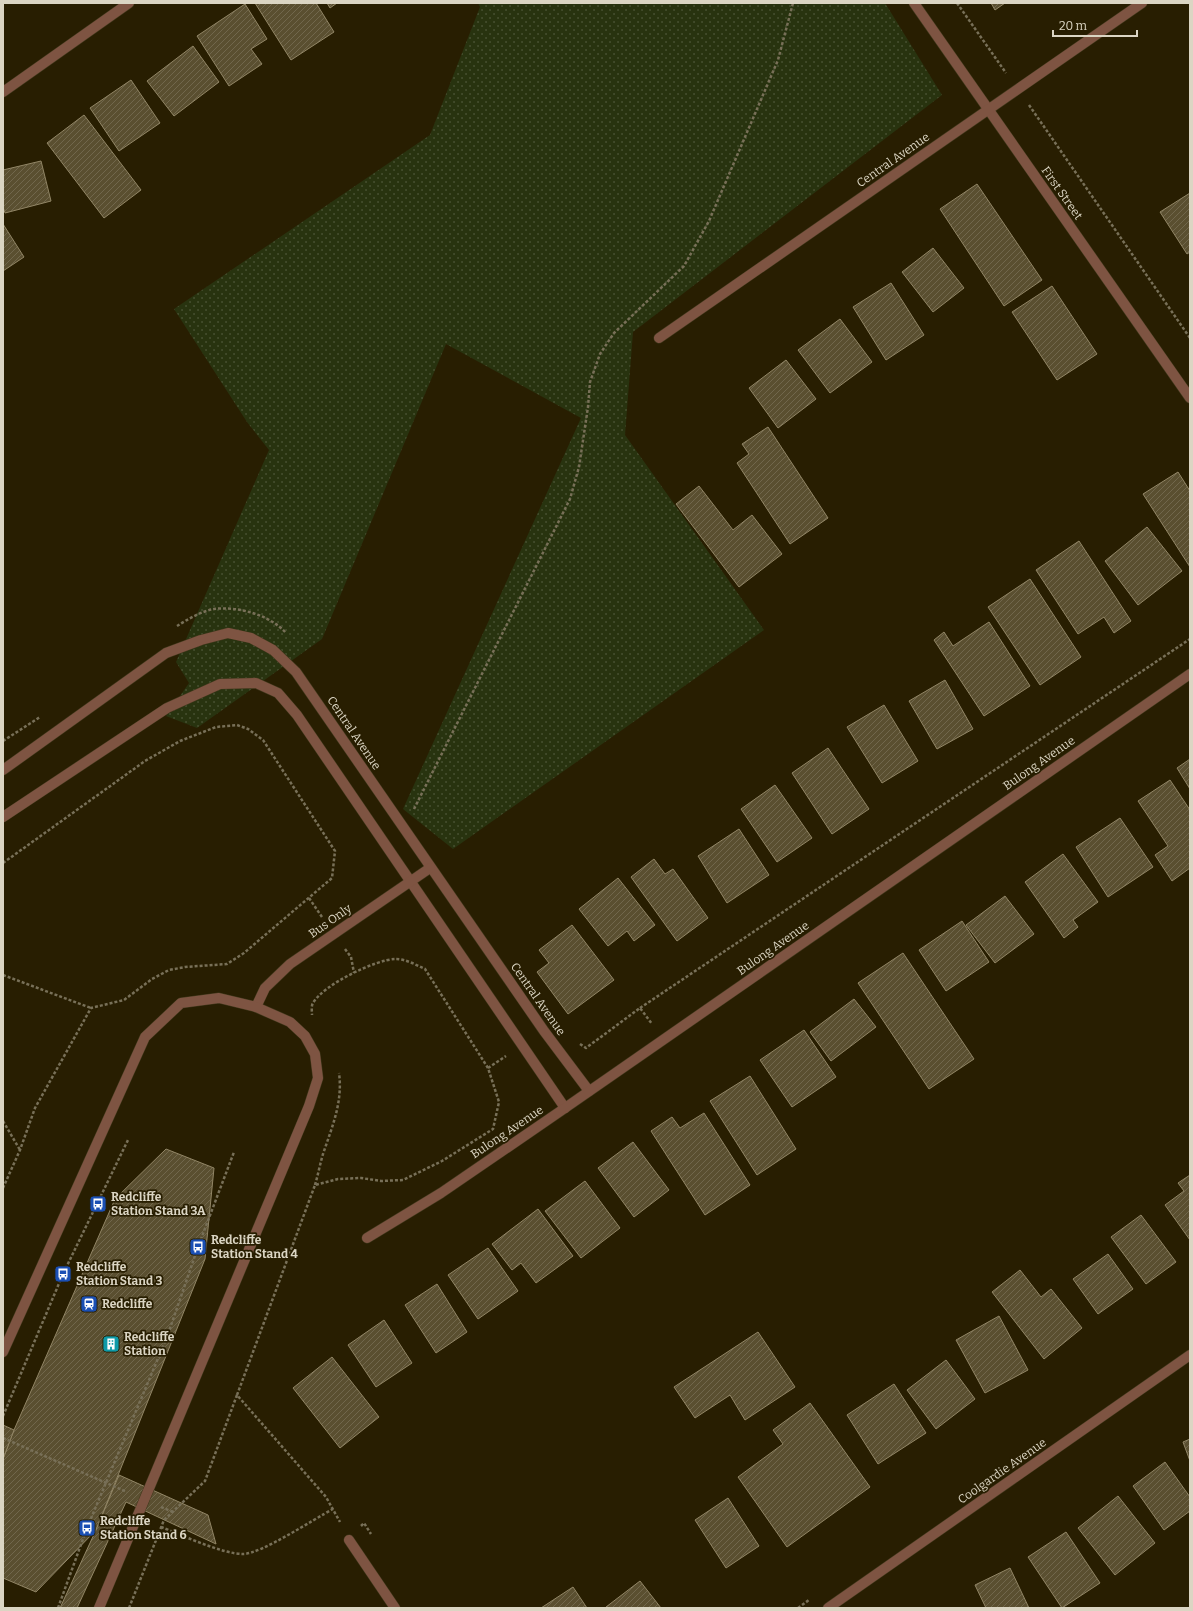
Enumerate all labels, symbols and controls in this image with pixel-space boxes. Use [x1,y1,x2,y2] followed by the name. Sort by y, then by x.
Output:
[1053,12,1137,38] scale bar
[1059,19,1088,33] text: 20 m
[854,130,932,190] street label: Central Avenue
[1039,164,1086,223] street label: First Street
[324,694,384,772] street label: Central Avenue
[1000,733,1078,793] street label: Bulong Avenue
[306,901,355,941] street label: Bus Only
[734,918,812,978] street label: Bulong Avenue
[508,960,568,1038] street label: Central Avenue
[468,1103,546,1161] street label: Bulong Avenue
[111,1190,206,1218] place label: Redcliffe Station Stand 3A
[88,1194,108,1214] bus stop icon: Redcliffe Station Stand 3A
[211,1233,298,1261] place label: Redcliffe Station Stand 4
[188,1237,208,1257] bus stop icon: Redcliffe Station Stand 4
[76,1260,162,1288] place label: Redcliffe Station Stand 3
[53,1264,73,1284] bus stop icon: Redcliffe Station Stand 3
[79,1294,99,1314] station icon: Redcliffe
[102,1297,153,1311] place label: Redcliffe
[124,1330,175,1358] place label: Redcliffe Station
[101,1334,121,1354] building icon: Redcliffe Station
[955,1435,1049,1507] street label: Coolgardie Avenue
[100,1514,187,1542] place label: Redcliffe Station Stand 6
[77,1518,97,1538] bus stop icon: Redcliffe Station Stand 6

